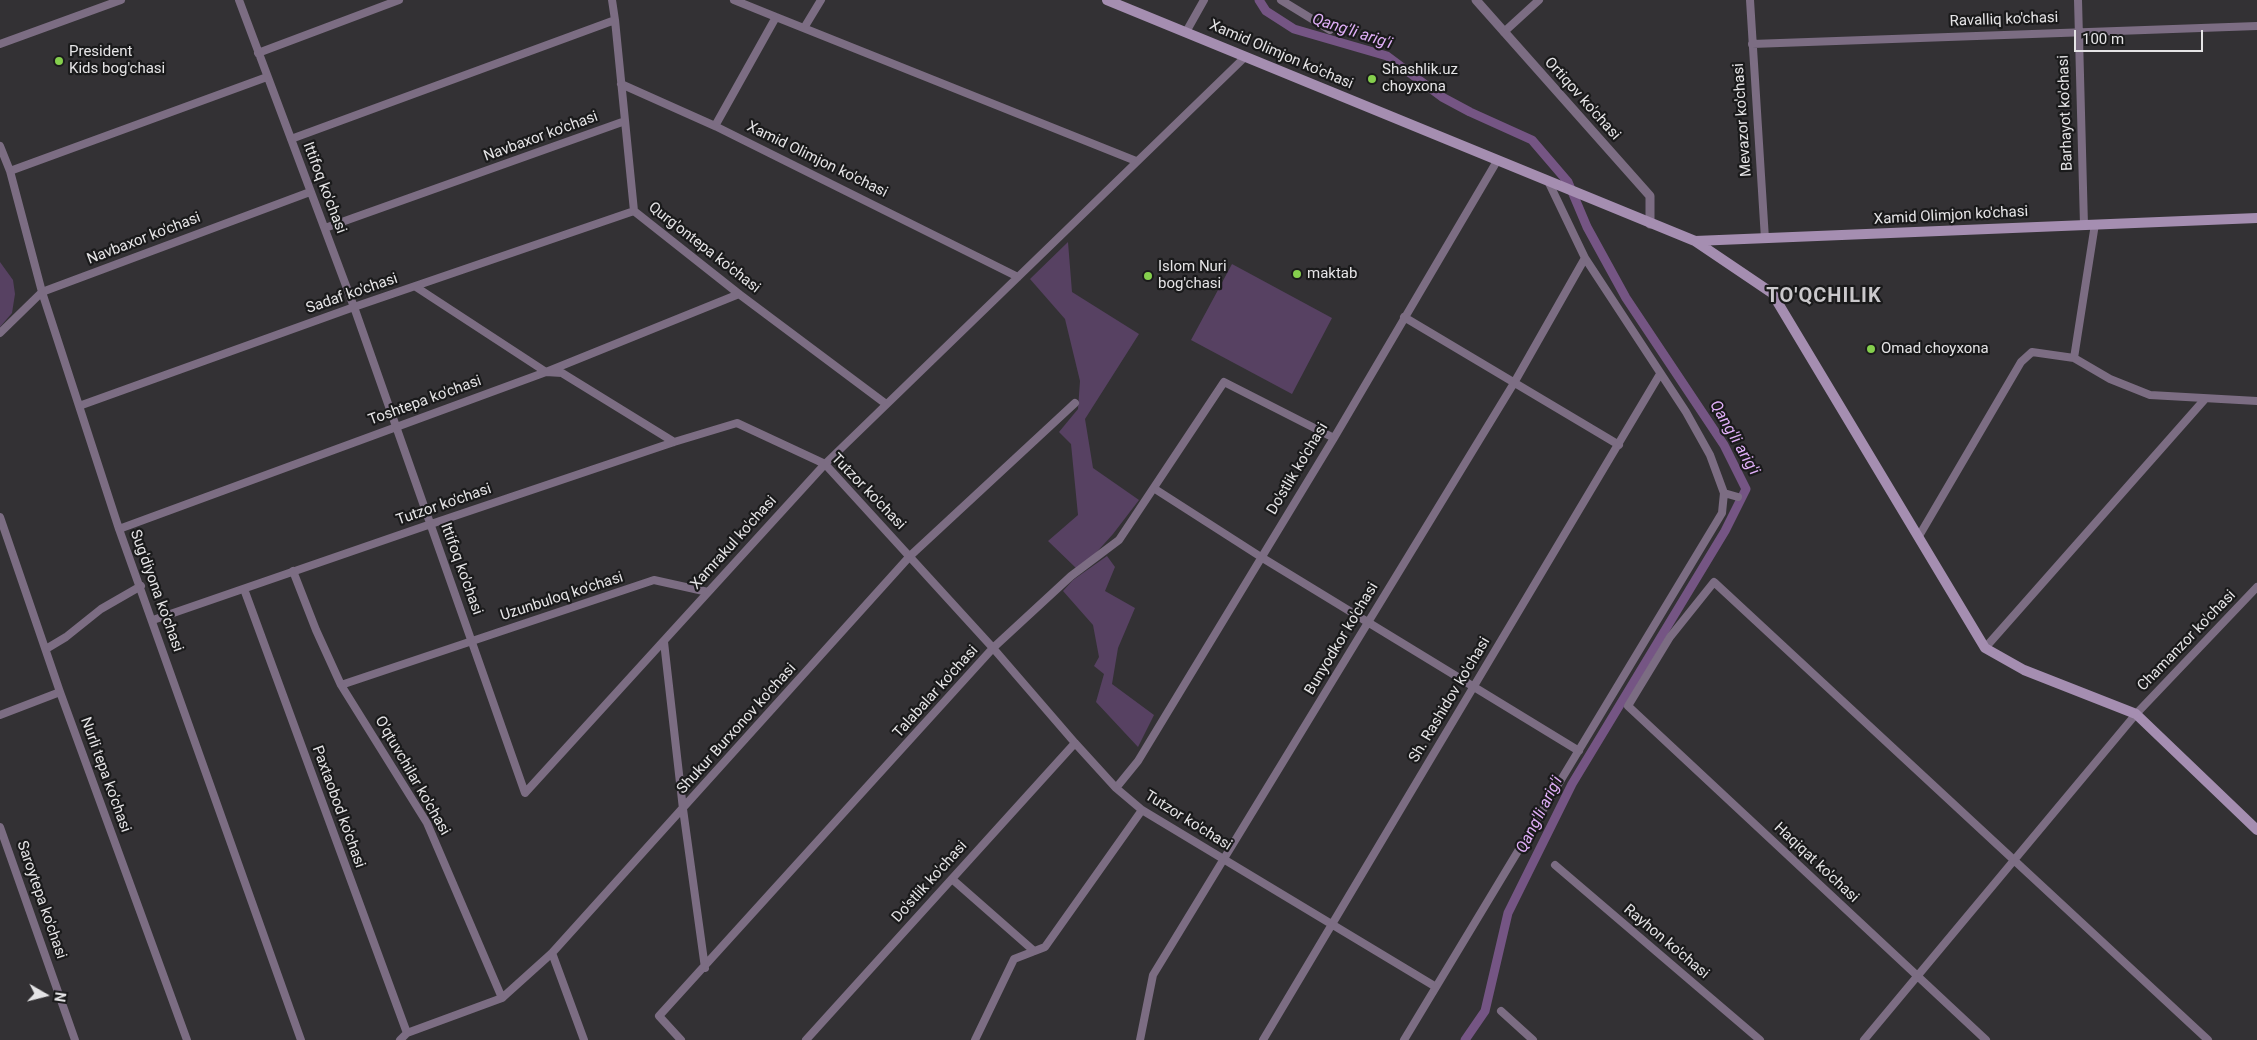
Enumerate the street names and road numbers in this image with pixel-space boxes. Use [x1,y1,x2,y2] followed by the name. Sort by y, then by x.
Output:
[1949,9,2059,31] street label: Ravalliq ko'chasi
[1206,17,1356,93] street label: Xamid Olimjon ko'chasi
[1540,54,1624,144] street label: Ortiqov ko'chasi
[2055,55,2077,171] street label: Barhayot ko'chasi
[1730,63,1756,177] street label: Mevazor ko'chasi
[481,108,601,166] street label: Navbaxor ko'chasi
[744,118,890,202] street label: Xamid Olimjon ko'chasi
[298,140,350,236] street label: Ittifoq ko'chasi
[644,199,764,297] street label: Qurg'ontepa ko'chasi
[1873,203,2029,229] street label: Xamid Olimjon ko'chasi
[85,209,203,269] street label: Navbaxor ko'chasi
[304,270,400,318] street label: Sadaf ko'chasi
[366,372,484,430] street label: Toshtepa ko'chasi
[1264,420,1332,518] street label: Do'stlik ko'chasi
[827,450,909,534] street label: Tutzor ko'chasi
[394,480,494,530] street label: Tutzor ko'chasi
[687,492,781,594] street label: Xamrakul ko'chasi
[436,521,486,617] street label: Ittifoq ko'chasi
[126,527,186,655] street label: Sug'diyona ko'chasi
[498,569,626,625] street label: Uzunbuloq ko'chasi
[1301,580,1383,698] street label: Bunyodkor ko'chasi
[2134,587,2240,695] street label: Chamanzor ko'chasi
[1406,634,1494,766] street label: Sh. Rashidov ko'chasi
[890,642,982,742] street label: Talabalar ko'chasi
[674,660,800,798] street label: Shukur Burxonov ko'chasi
[371,713,453,839] street label: O'qtuvchilar ko'chasi
[76,715,134,835] street label: Nurli tepa ko'chasi
[308,743,368,871] street label: Paxtaobod ko'chasi
[1141,787,1235,855] street label: Tutzor ko'chasi
[1770,819,1862,907] street label: Haqiqat ko'chasi
[889,837,971,927] street label: Do'stlik ko'chasi
[12,839,70,961] street label: Saroytepa ko'chasi
[1620,901,1712,983] street label: Rayhon ko'chasi

